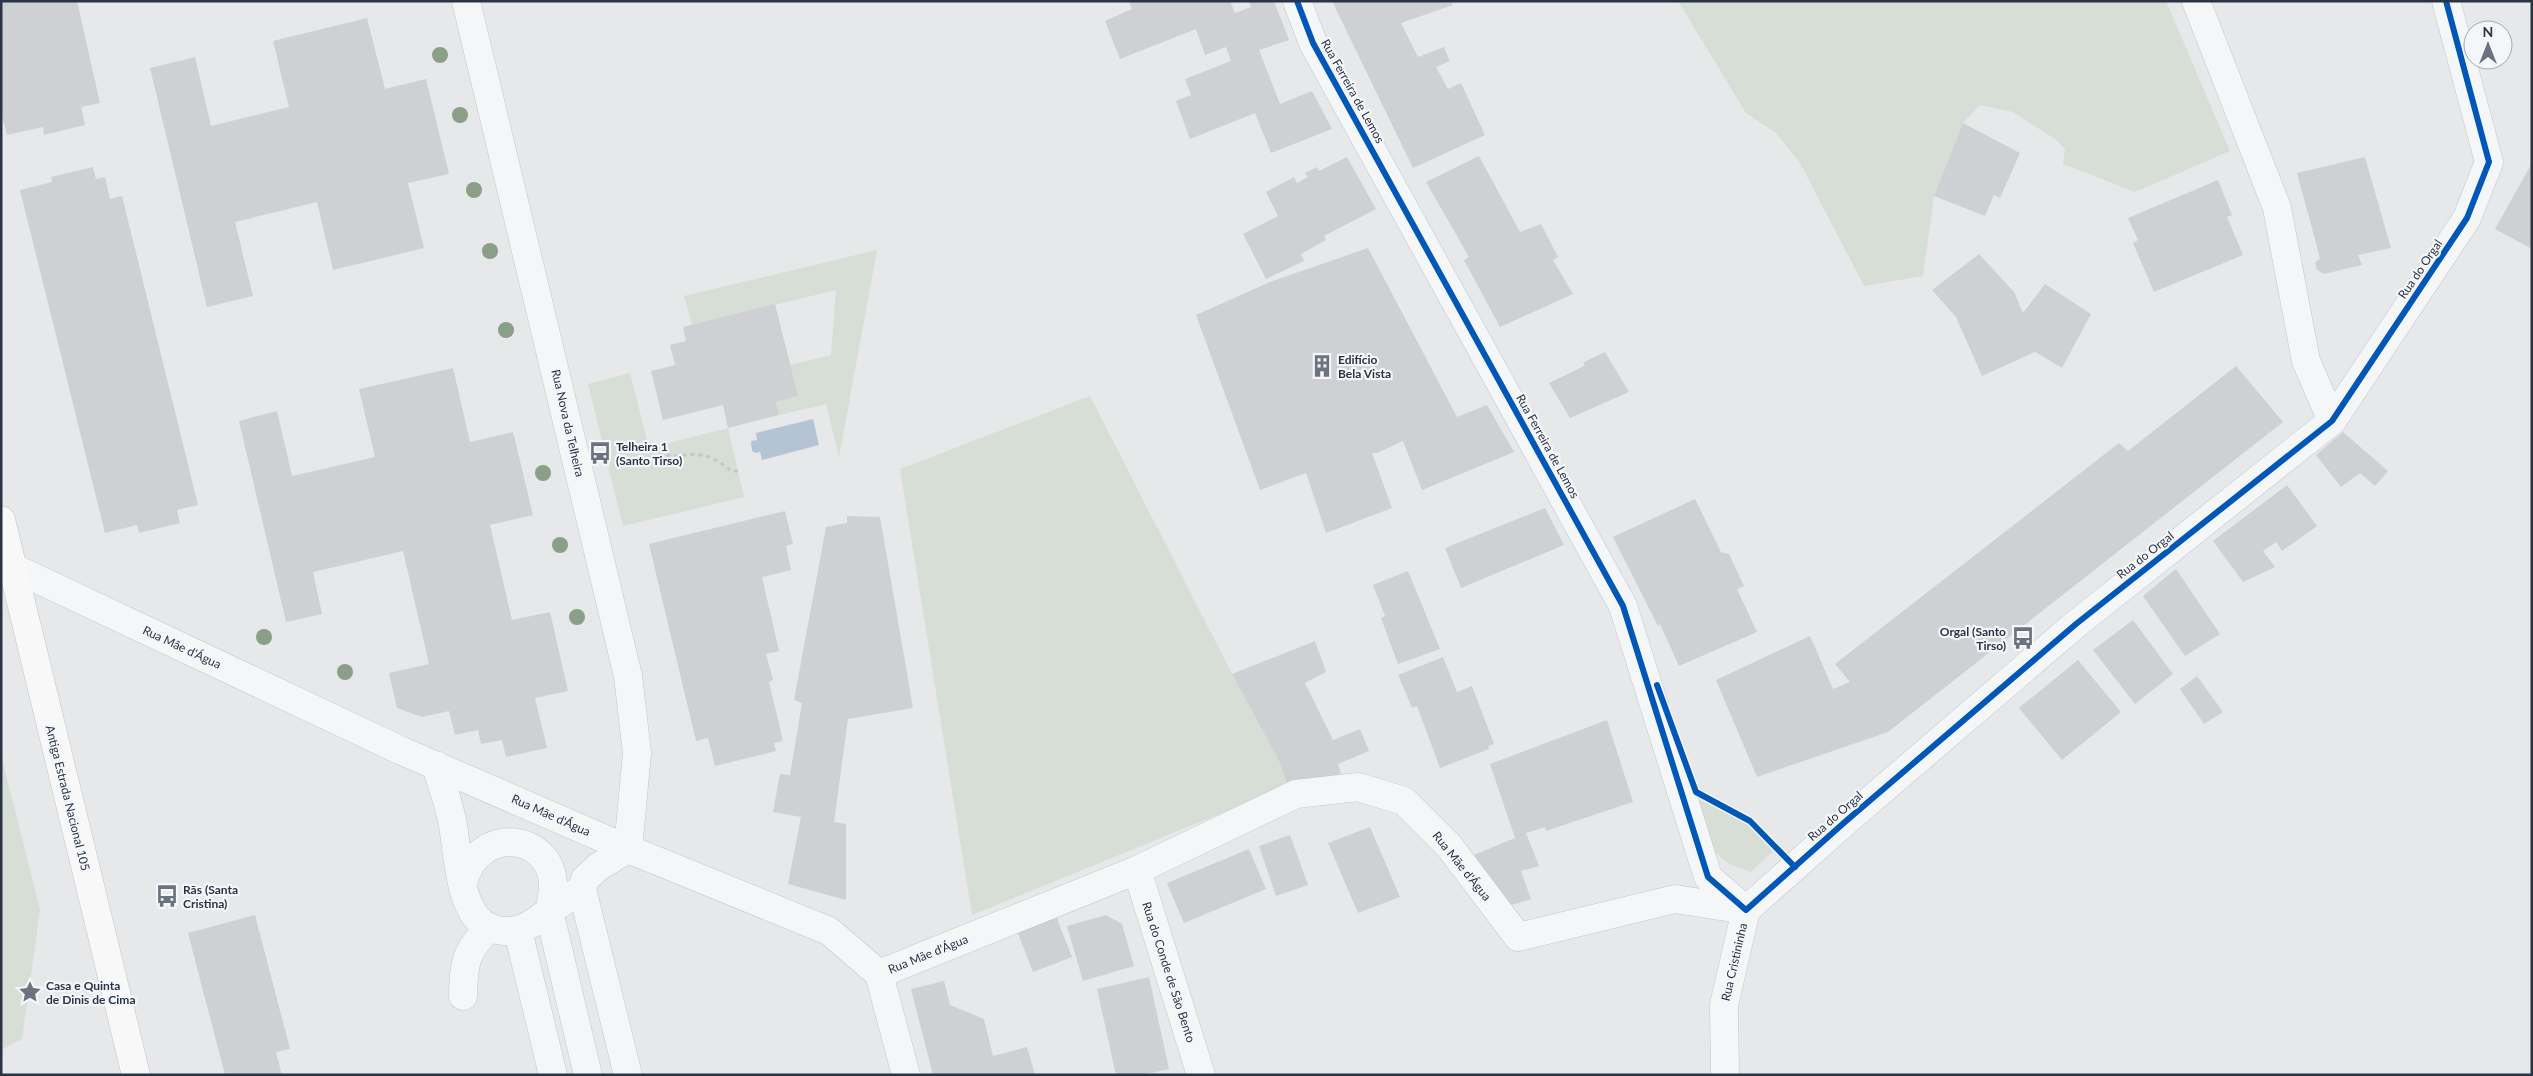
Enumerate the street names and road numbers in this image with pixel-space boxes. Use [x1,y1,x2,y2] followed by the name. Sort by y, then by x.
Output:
[1318,36,1388,146] street label: Rua Ferreira de Lemos
[2395,236,2445,302] street label: Rua do Orgal
[548,368,588,478] street label: Rua Nova da Telheira
[1513,391,1583,501] street label: Rua Ferreira de Lemos
[2113,528,2177,582] street label: Rua do Orgal
[140,622,224,672] street label: Rua Mãe d'Água
[43,724,93,872] street label: Antiga Estrada Nacional 105
[1804,788,1866,844] street label: Rua do Orgal
[509,791,593,839] street label: Rua Mãe d'Água
[1429,828,1495,904] street label: Rua Mãe d'Água
[1139,900,1199,1044] street label: Rua do Conde de São Bento
[1718,921,1750,1003] street label: Rua Cristininha
[886,931,970,977] street label: Rua Mãe d'Água

